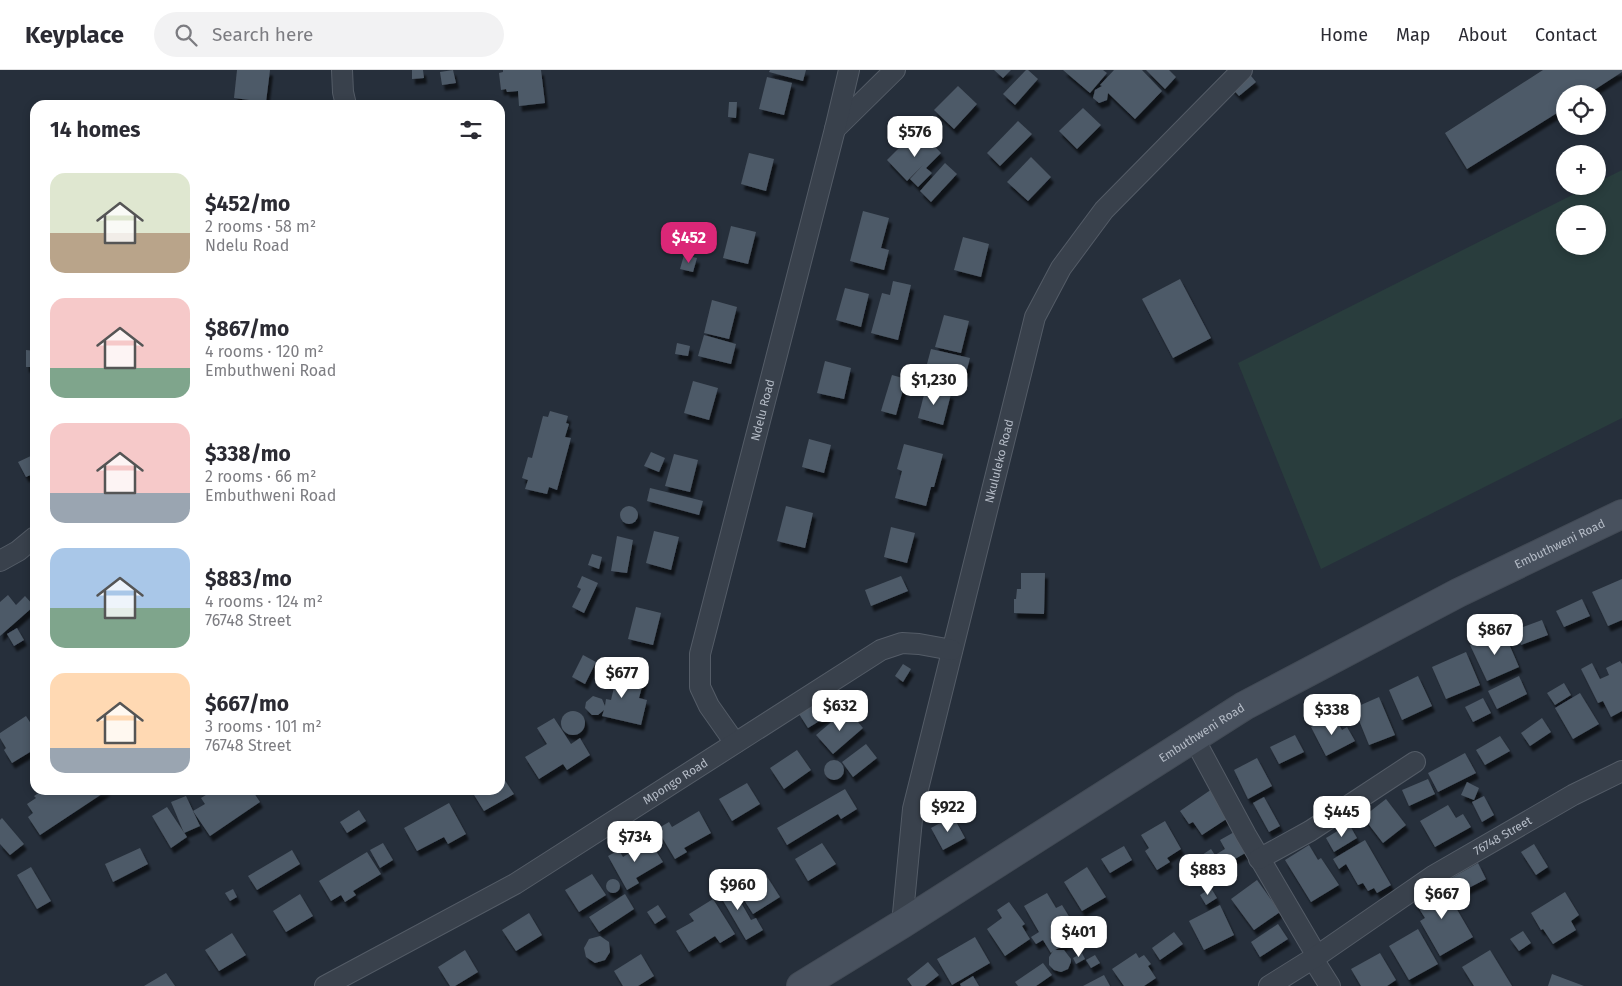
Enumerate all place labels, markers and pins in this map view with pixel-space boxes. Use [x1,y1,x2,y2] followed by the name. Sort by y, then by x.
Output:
[885,116,945,158] pin: $576
[659,222,719,264] pin: $452
[893,364,975,406] pin: $1,230
[1465,614,1525,656] pin: $867
[592,656,652,699] pin: $677
[810,690,870,732] pin: $632
[1302,694,1362,736] pin: $338
[918,790,978,833] pin: $922
[1312,796,1372,838] pin: $445
[605,820,665,863] pin: $734
[1178,854,1238,896] pin: $883
[708,868,768,911] pin: $960
[1412,878,1472,920] pin: $667
[1049,916,1109,958] pin: $401

